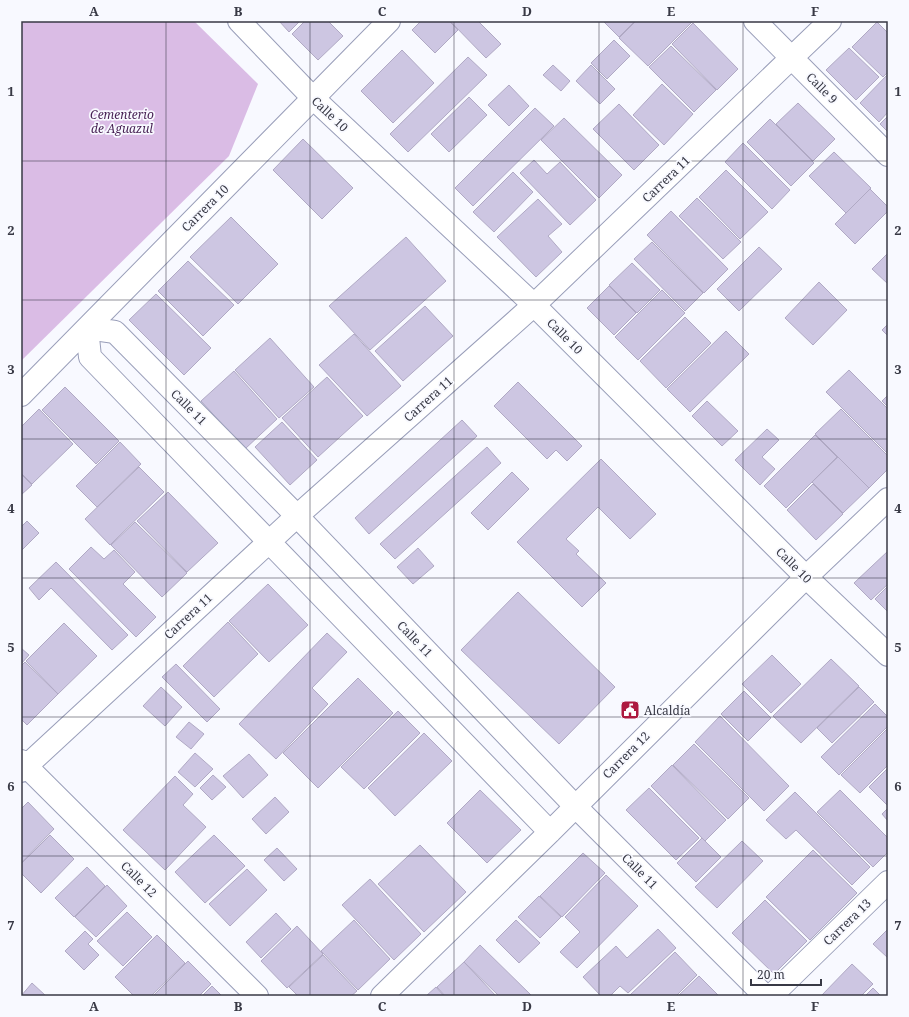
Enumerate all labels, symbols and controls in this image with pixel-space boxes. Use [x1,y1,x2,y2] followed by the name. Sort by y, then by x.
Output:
[89,2,99,20] text: A
[234,2,243,20] text: B
[378,2,387,20] text: C
[522,2,532,20] text: D
[667,2,676,20] text: E
[811,2,819,20] text: F
[803,69,841,107] street label: Calle 9
[7,82,15,100] text: 1
[894,82,902,100] text: 1
[308,93,352,136] street label: Calle 10
[90,106,154,137] park label: Cementerio de Aguazul
[638,152,694,206] street label: Carrera 11
[178,180,233,235] street label: Carrera 10
[7,221,15,239] text: 2
[894,221,902,239] text: 2
[543,314,587,358] street label: Calle 10
[7,360,15,378] text: 3
[894,360,902,378] text: 3
[400,372,456,426] street label: Carrera 11
[167,385,211,429] street label: Calle 11
[7,499,15,517] text: 4
[894,499,902,517] text: 4
[772,543,816,587] street label: Calle 10
[160,589,216,643] street label: Carrera 11
[393,617,437,661] street label: Calle 11
[7,638,15,656] text: 5
[894,638,902,656] text: 5
[619,699,641,721] public building icon: Alcaldía
[644,702,691,719] place label: Alcaldía
[599,728,653,782] street label: Carrera 12
[7,777,15,795] text: 6
[894,777,902,795] text: 6
[618,849,662,893] street label: Calle 11
[117,857,161,901] street label: Calle 12
[819,895,875,949] street label: Carrera 13
[7,916,15,934] text: 7
[894,916,902,934] text: 7
[751,961,821,987] scale bar
[757,966,785,983] text: 20 m
[89,997,99,1015] text: A
[234,997,243,1015] text: B
[378,997,387,1015] text: C
[522,997,532,1015] text: D
[667,997,676,1015] text: E
[811,997,819,1015] text: F

